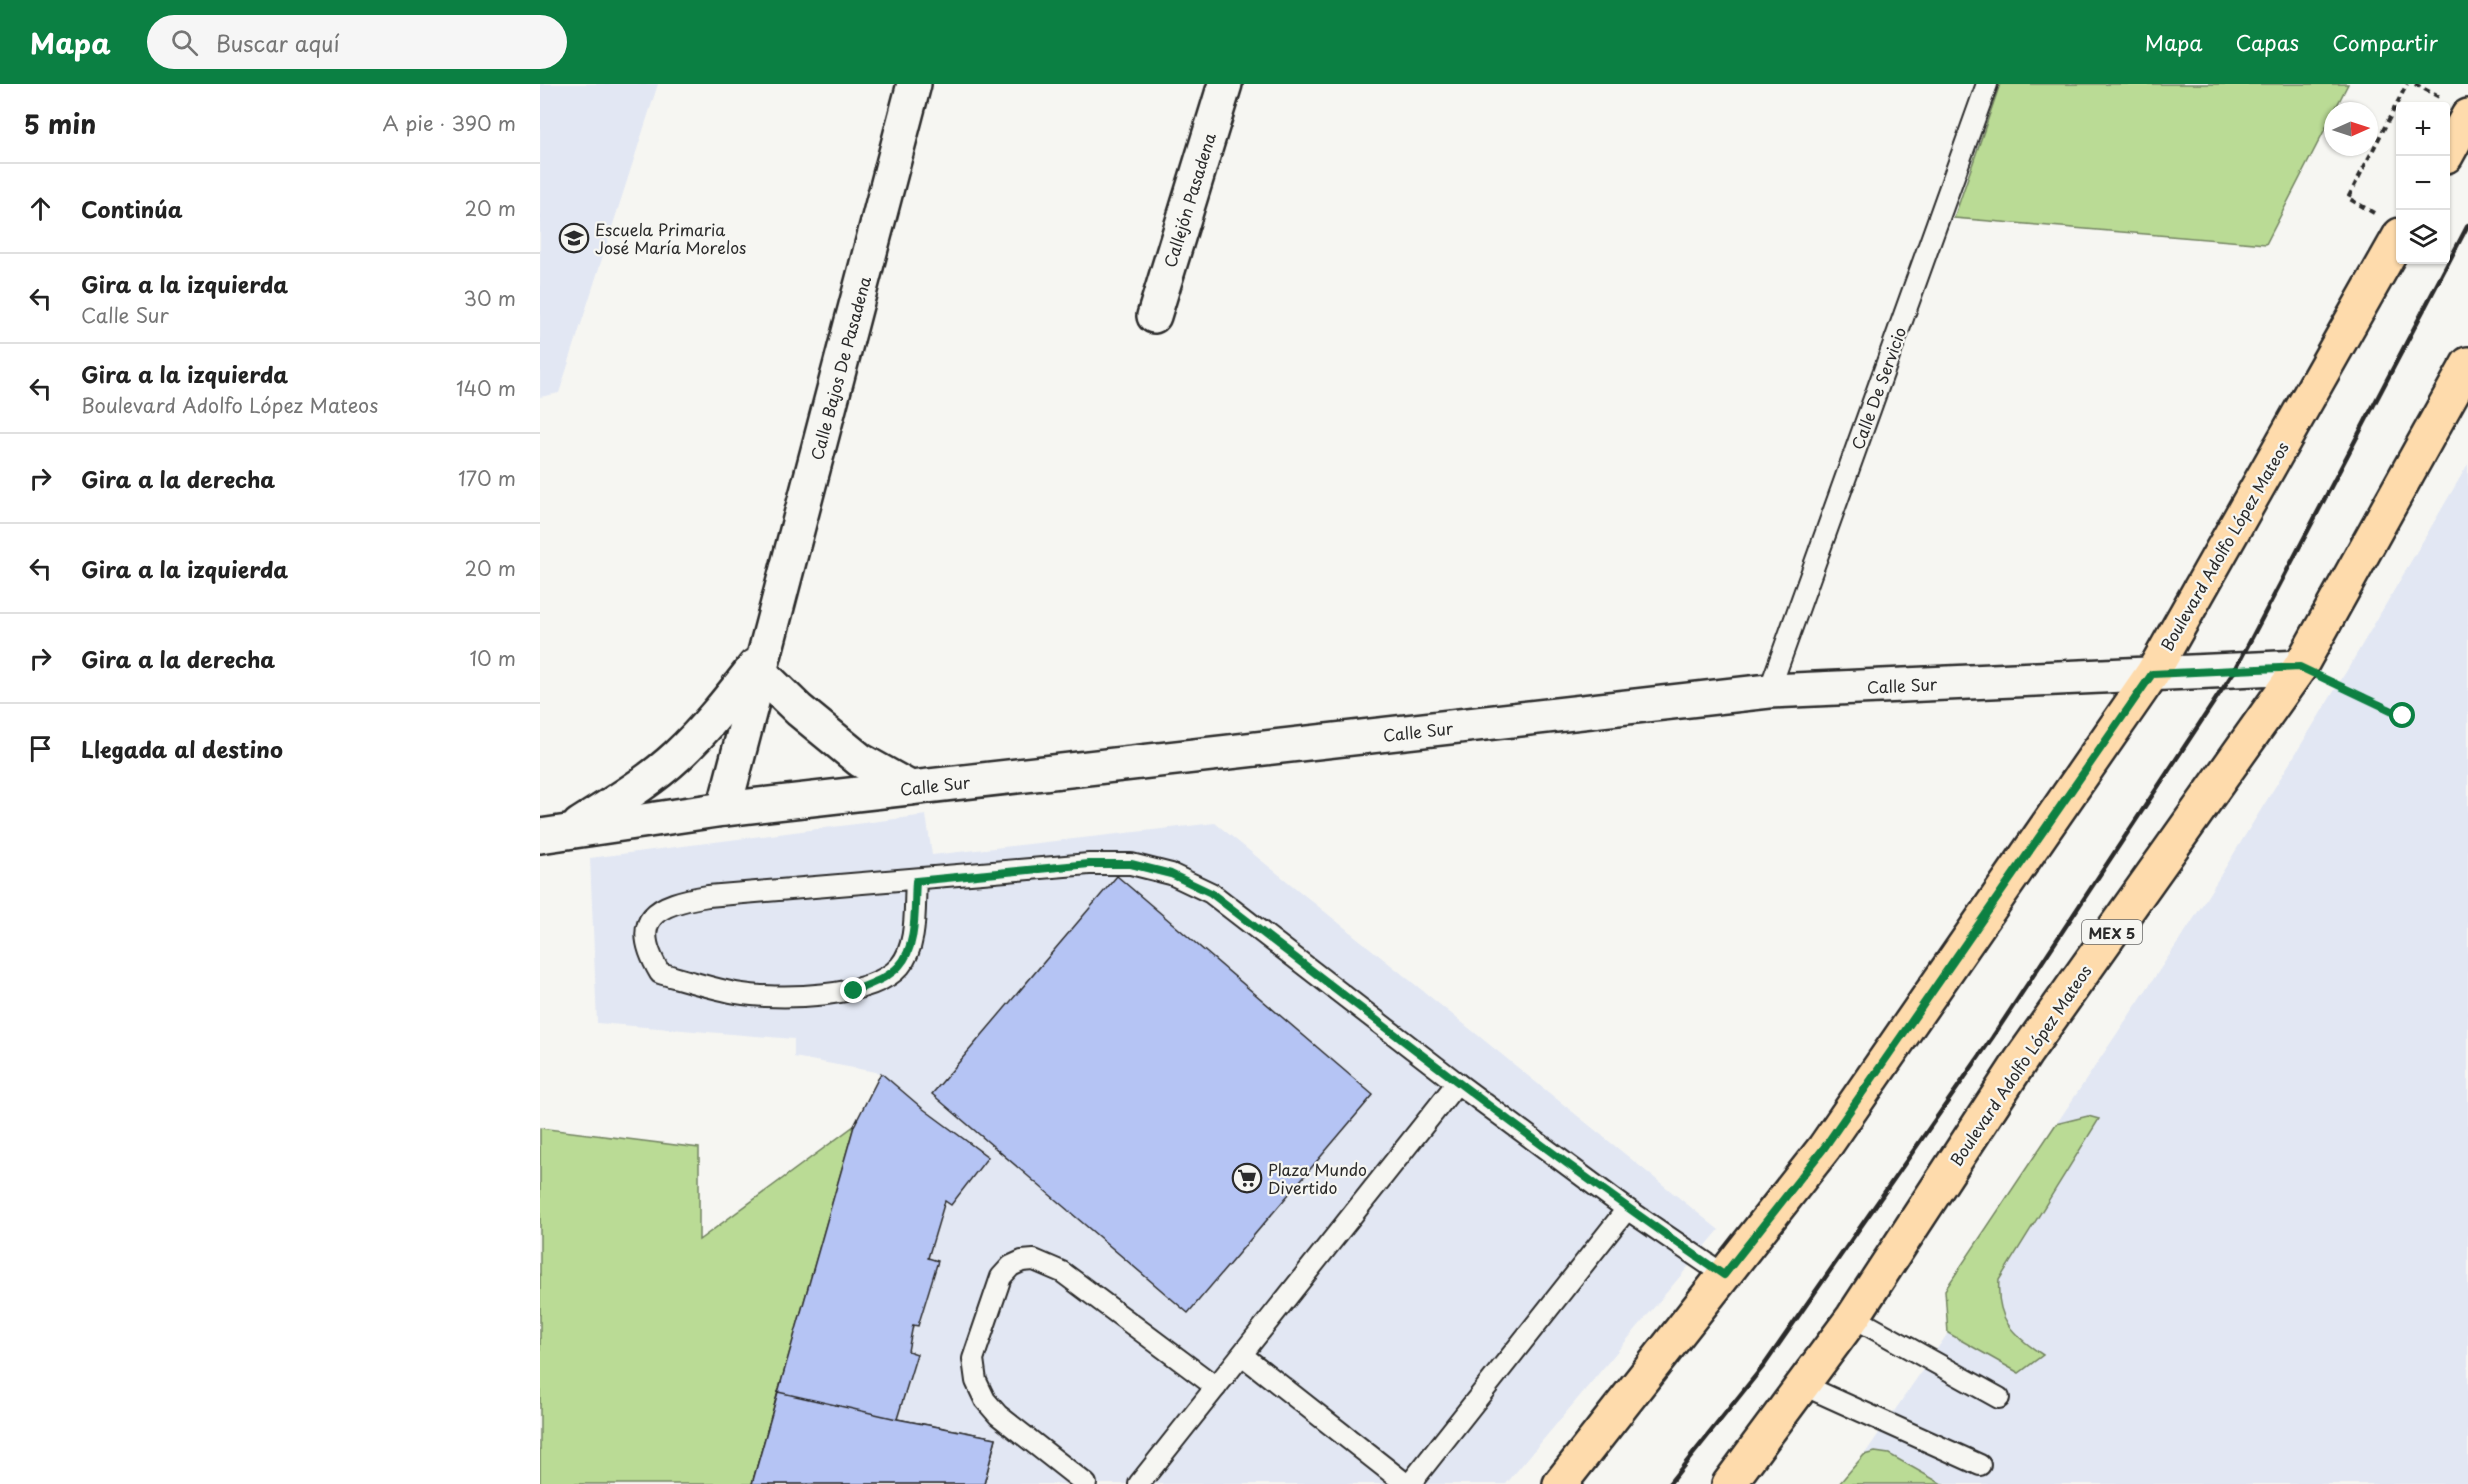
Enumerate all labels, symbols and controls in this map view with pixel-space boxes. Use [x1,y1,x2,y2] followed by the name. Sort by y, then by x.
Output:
[147,15,567,69] search box
[30,21,111,64] text: Mapa
[168,26,201,59] icon: search
[216,26,340,59] text: Buscar aquí
[2145,26,2203,58] text: Mapa
[2236,26,2299,58] text: Capas
[2332,26,2438,58] text: Compartir
[2324,102,2378,156] north arrow
[2396,102,2450,264] map controls
[2396,102,2450,156] button: +
[24,104,96,143] text: 5 min
[382,108,516,138] text: A pie · 390 m
[1157,130,1221,270] street label: Callejón Pasadena
[2396,156,2450,210] button: −
[24,192,57,225] icon: ahead
[81,192,183,225] text: Continúa
[464,193,516,223] text: 20 m
[2396,210,2450,264] button: layers
[595,217,746,259] place label: Escuela Primaria José María Morelos
[558,222,590,254] school or university icon: Escuela Primaria José María Morelos
[81,267,288,300] text: Gira a la izquierda
[804,274,876,462] street label: Calle Bajos De Pasadena
[24,282,57,315] icon: left
[463,283,516,313] text: 30 m
[81,300,169,330] text: Calle Sur
[1845,323,1911,453] street label: Calle De Servicio
[81,357,288,390] text: Gira a la izquierda
[24,372,57,405] icon: left
[456,373,516,403] text: 140 m
[81,390,378,420] text: Boulevard Adolfo López Mateos
[2154,437,2294,655] street label: Boulevard Adolfo López Mateos
[24,462,57,495] icon: right
[81,462,275,495] text: Gira a la derecha
[458,463,516,493] text: 170 m
[24,552,57,585] icon: left
[81,552,288,585] text: Gira a la izquierda
[464,553,516,583] text: 20 m
[24,642,57,675] icon: right
[81,642,275,675] text: Gira a la derecha
[469,643,516,673] text: 10 m
[1866,671,1938,699] street label: Calle Sur
[2389,702,2415,728] route start
[1382,715,1455,747] street label: Calle Sur
[24,732,57,765] icon: arrive
[81,732,283,765] text: Llegada al destino
[899,769,972,801] street label: Calle Sur
[2082,920,2142,944] road number: MEX 5
[1944,960,2096,1170] street label: Boulevard Adolfo López Mateos
[840,977,866,1003] route end
[1268,1157,1367,1199] place label: Plaza Mundo Divertido
[1231,1162,1263,1194] supermarket icon: Plaza Mundo Divertido

